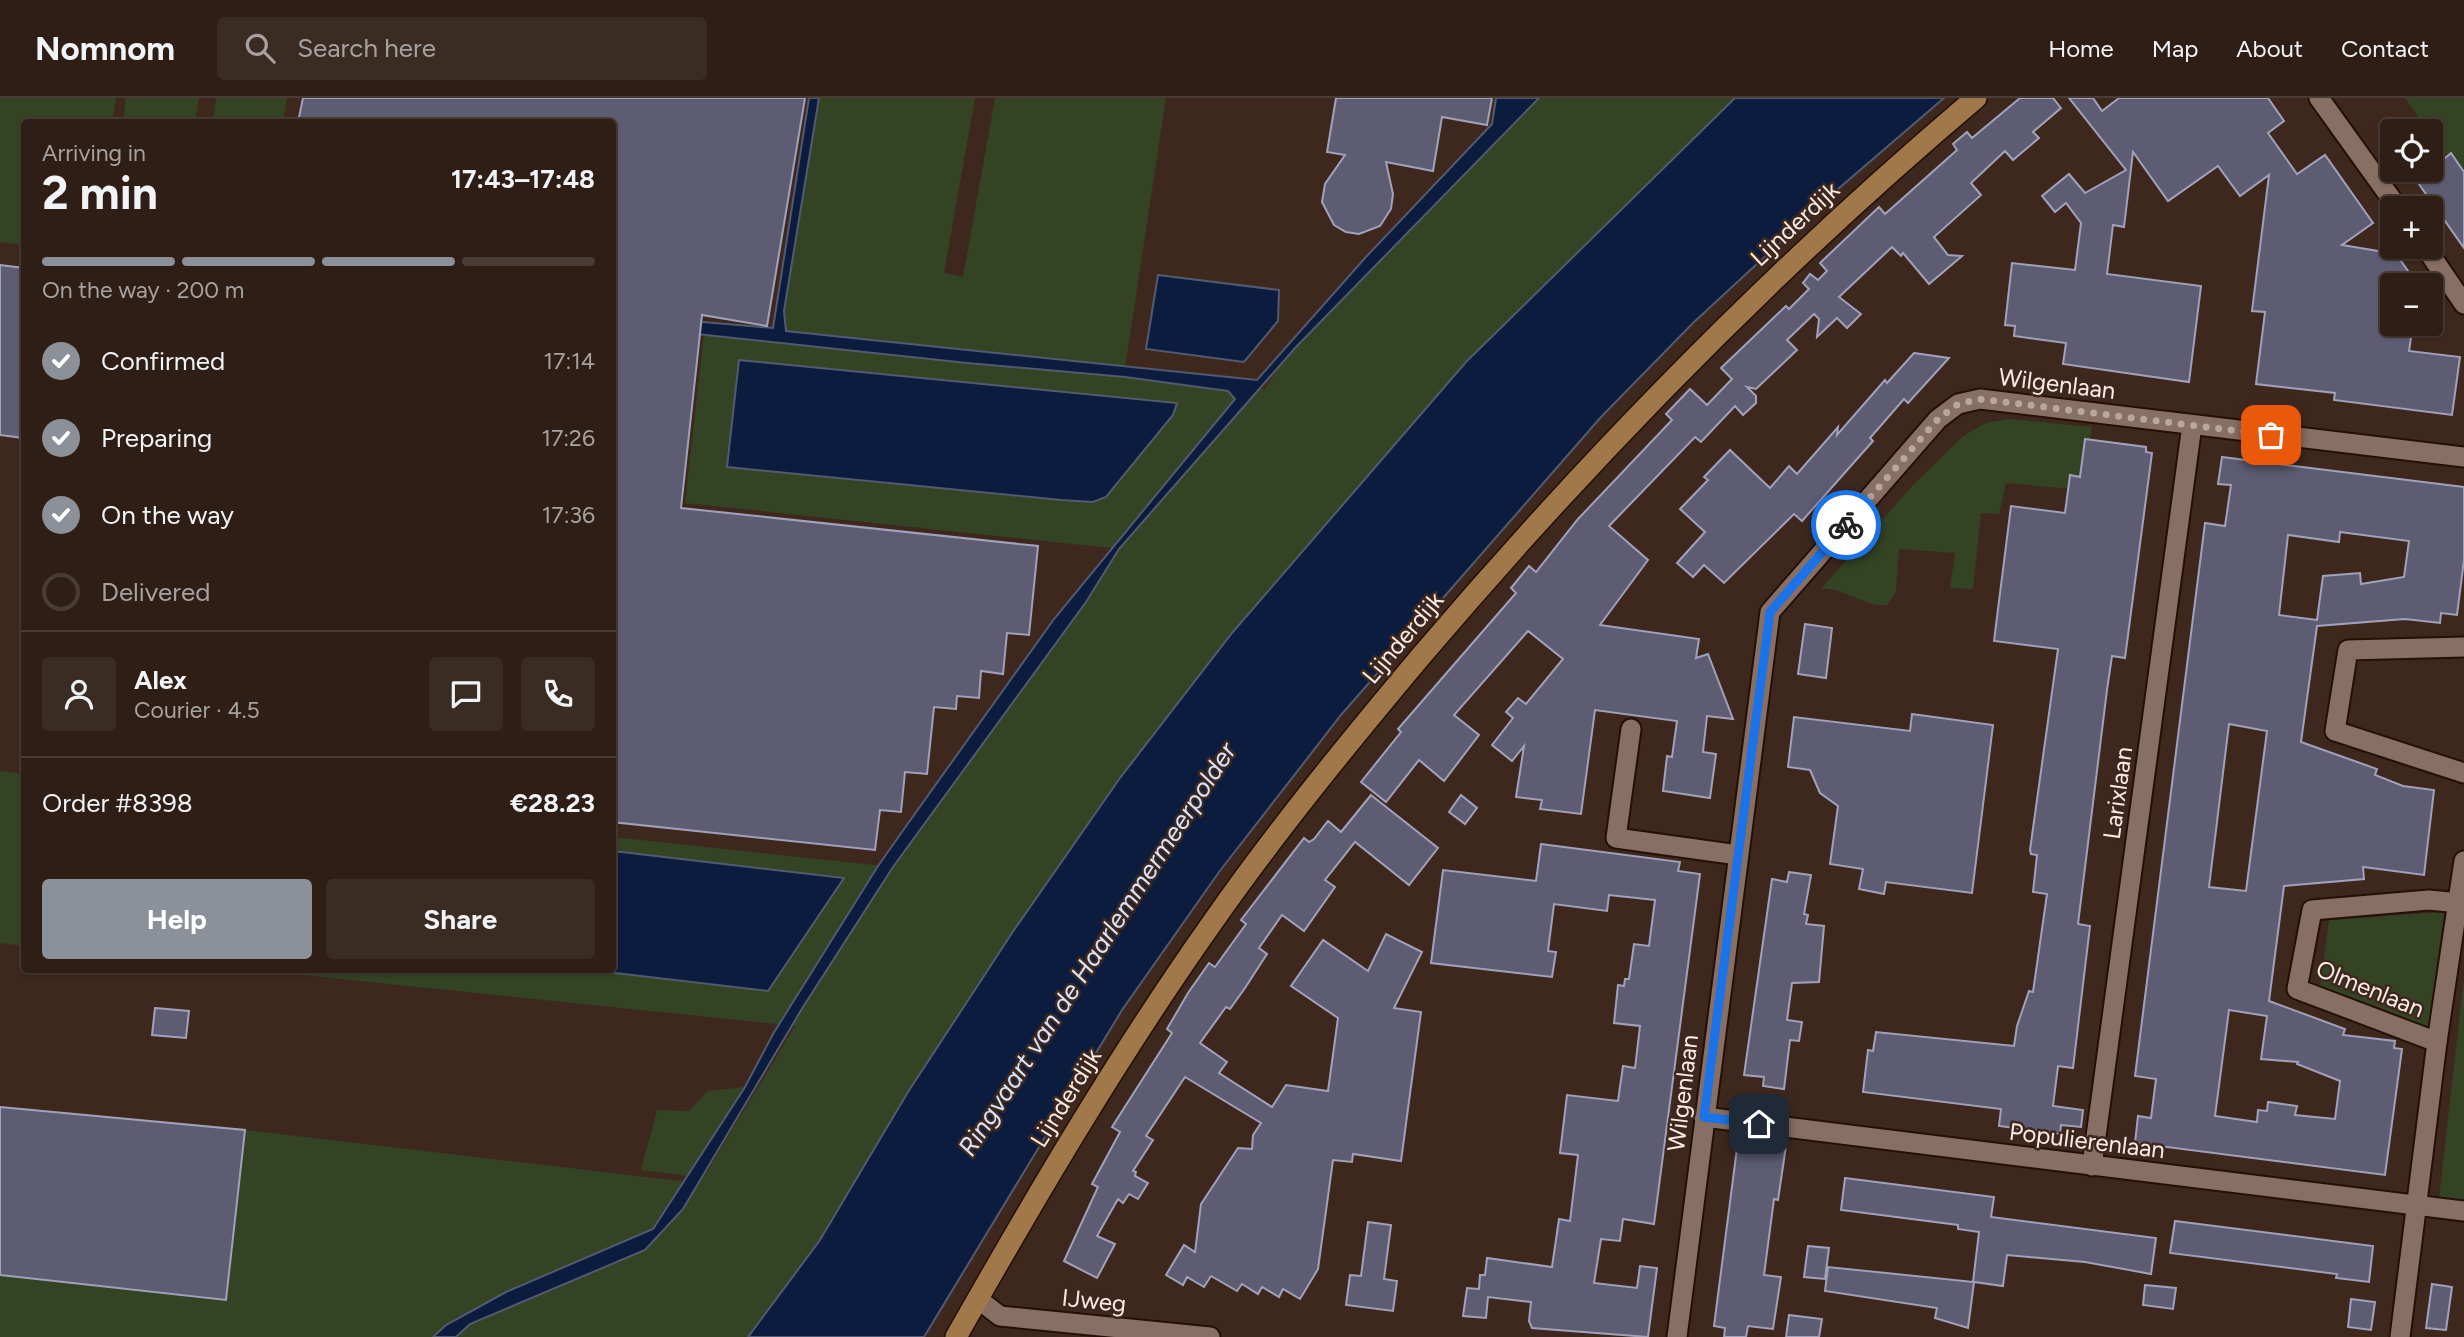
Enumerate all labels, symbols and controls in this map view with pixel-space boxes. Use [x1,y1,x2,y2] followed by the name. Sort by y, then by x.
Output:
[217,17,707,80] search box
[35,29,175,68] text: Nomnom
[241,29,279,67] icon: search
[297,32,436,64] text: Search here
[2048,34,2114,63] text: Home
[2152,34,2198,63] text: Map
[2236,34,2303,63] text: About
[2341,34,2429,63] text: Contact
[2380,119,2443,336] map controls
[2380,119,2443,182] button: locate
[42,139,146,167] text: Arriving in
[451,163,595,195] text: 17:43–17:48
[42,165,158,221] text: 2 min
[1744,175,1845,272] street label: Lijnderdijk
[2380,196,2443,259] button: +
[2380,273,2443,336] button: −
[42,276,244,304] text: On the way · 200 m
[42,342,80,380] icon: check
[101,345,225,377] text: Confirmed
[544,347,595,375] text: 17:14
[1997,362,2117,405] street label: Wilgenlaan
[2241,405,2301,465] pin
[2252,416,2290,454] icon: bag
[42,419,80,457] icon: check
[101,422,212,454] text: Preparing
[541,424,595,452] text: 17:26
[1811,490,1881,560] courier
[42,496,80,534] icon: check
[101,499,234,531] text: On the way
[542,501,595,529] text: 17:36
[1827,506,1865,544] icon: bike
[101,576,210,608] text: Delivered
[1356,586,1450,689] street label: Lijnderdijk
[42,657,116,731] button: person
[429,657,503,731] button: chat
[521,657,595,731] button: phone
[134,664,187,696] text: Alex
[134,696,260,724] text: Courier · 4.5
[951,735,1244,1162] water label: Ringvaart van de Haarlemmermeerpolder
[2097,745,2138,841] street label: Larixlaan
[42,787,193,819] text: Order #8398
[510,787,595,819] text: €28.23
[42,879,312,959] button: Help
[326,879,595,959] button: Share
[2312,954,2428,1023] street label: Olmenlaan
[1661,1033,1704,1153] street label: Wilgenlaan
[1024,1043,1107,1152] street label: Lijnderdijk
[1729,1094,1789,1154] pin
[1740,1105,1778,1143] icon: home
[2007,1117,2167,1164] street label: Populierenlaan
[1060,1283,1128,1318] street label: IJweg

